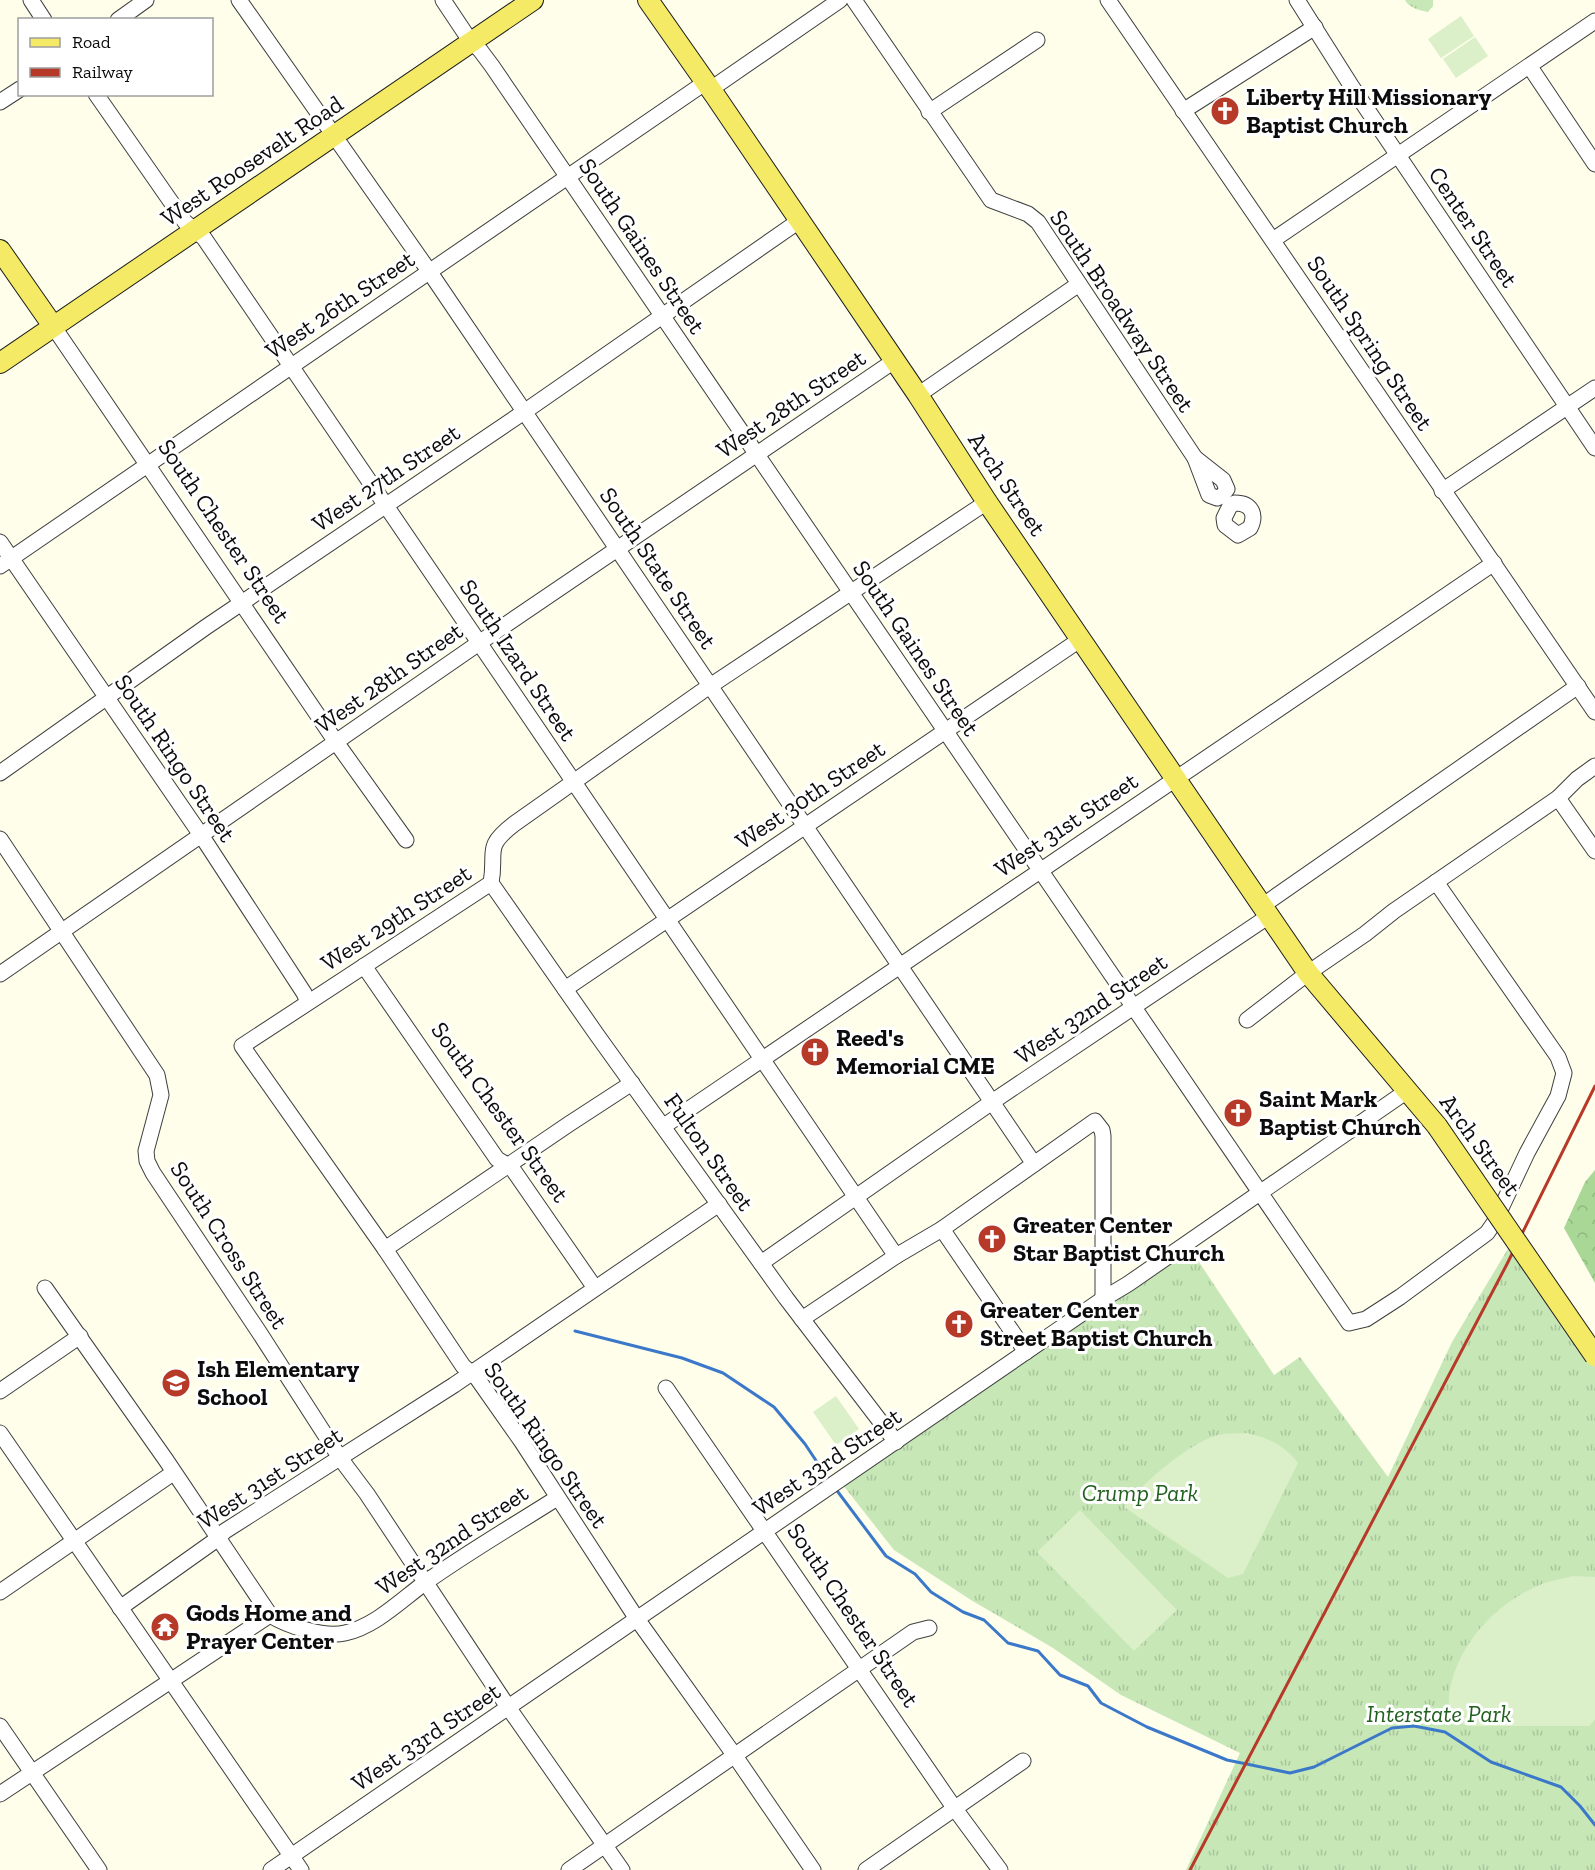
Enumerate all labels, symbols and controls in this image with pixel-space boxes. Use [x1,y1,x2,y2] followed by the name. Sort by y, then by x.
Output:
[18,18,213,96] legend
[72,31,111,53] text: Road
[72,61,134,83] text: Railway
[1246,82,1492,139] place label: Liberty Hill Missionary Baptist Church
[155,89,348,232] street label: West Roosevelt Road
[1209,95,1241,127] church icon: Liberty Hill Missionary Baptist Church
[573,153,712,339] street label: South Gaines Street
[1422,161,1524,293] street label: Center Street
[1044,204,1201,417] street label: South Broadway Street
[260,244,420,365] street label: West 26th Street
[1301,250,1440,436] street label: South Spring Street
[711,343,871,464] street label: West 28th Street
[306,417,465,538] street label: West 27th Street
[962,426,1053,541] street label: Arch Street
[152,433,297,628] street label: South Chester Street
[594,482,723,654] street label: South State Street
[847,555,986,741] street label: South Gaines Street
[454,574,583,746] street label: South Izard Street
[309,616,468,739] street label: West 28th Street
[109,669,242,847] street label: South Ringo Street
[730,734,890,855] street label: West 30th Street
[989,766,1143,883] street label: West 31st Street
[315,858,476,977] street label: West 29th Street
[1009,947,1172,1070] street label: West 32nd Street
[425,1016,575,1207] street label: South Chester Street
[836,1023,995,1080] place label: Reed's Memorial CME
[799,1036,831,1068] church icon: Reed's Memorial CME
[1259,1084,1421,1141] place label: Saint Mark Baptist Church
[658,1087,761,1216] street label: Fulton Street
[1434,1088,1527,1201] street label: Arch Street
[1222,1097,1254,1129] church icon: Saint Mark Baptist Church
[165,1156,294,1334] street label: South Cross Street
[1013,1210,1225,1267] place label: Greater Center Star Baptist Church
[976,1223,1008,1255] church icon: Greater Center Star Baptist Church
[980,1295,1213,1352] place label: Greater Center Street Baptist Church
[943,1308,975,1340] church icon: Greater Center Street Baptist Church
[197,1354,359,1411] place label: Ish Elementary School
[478,1356,614,1533] street label: South Ringo Street
[160,1367,192,1399] school or university icon: Ish Elementary School
[747,1401,907,1522] street label: West 33rd Street
[192,1420,348,1535] street label: West 31st Street
[370,1478,533,1601] street label: West 32nd Street
[1082,1478,1199,1507] park label: Crump Park
[781,1517,926,1712] street label: South Chester Street
[186,1598,352,1655] place label: Gods Home and Prayer Center
[149,1611,181,1643] temple icon: Gods Home and Prayer Center
[346,1676,506,1797] street label: West 33rd Street
[1367,1699,1512,1728] park label: Interstate Park

